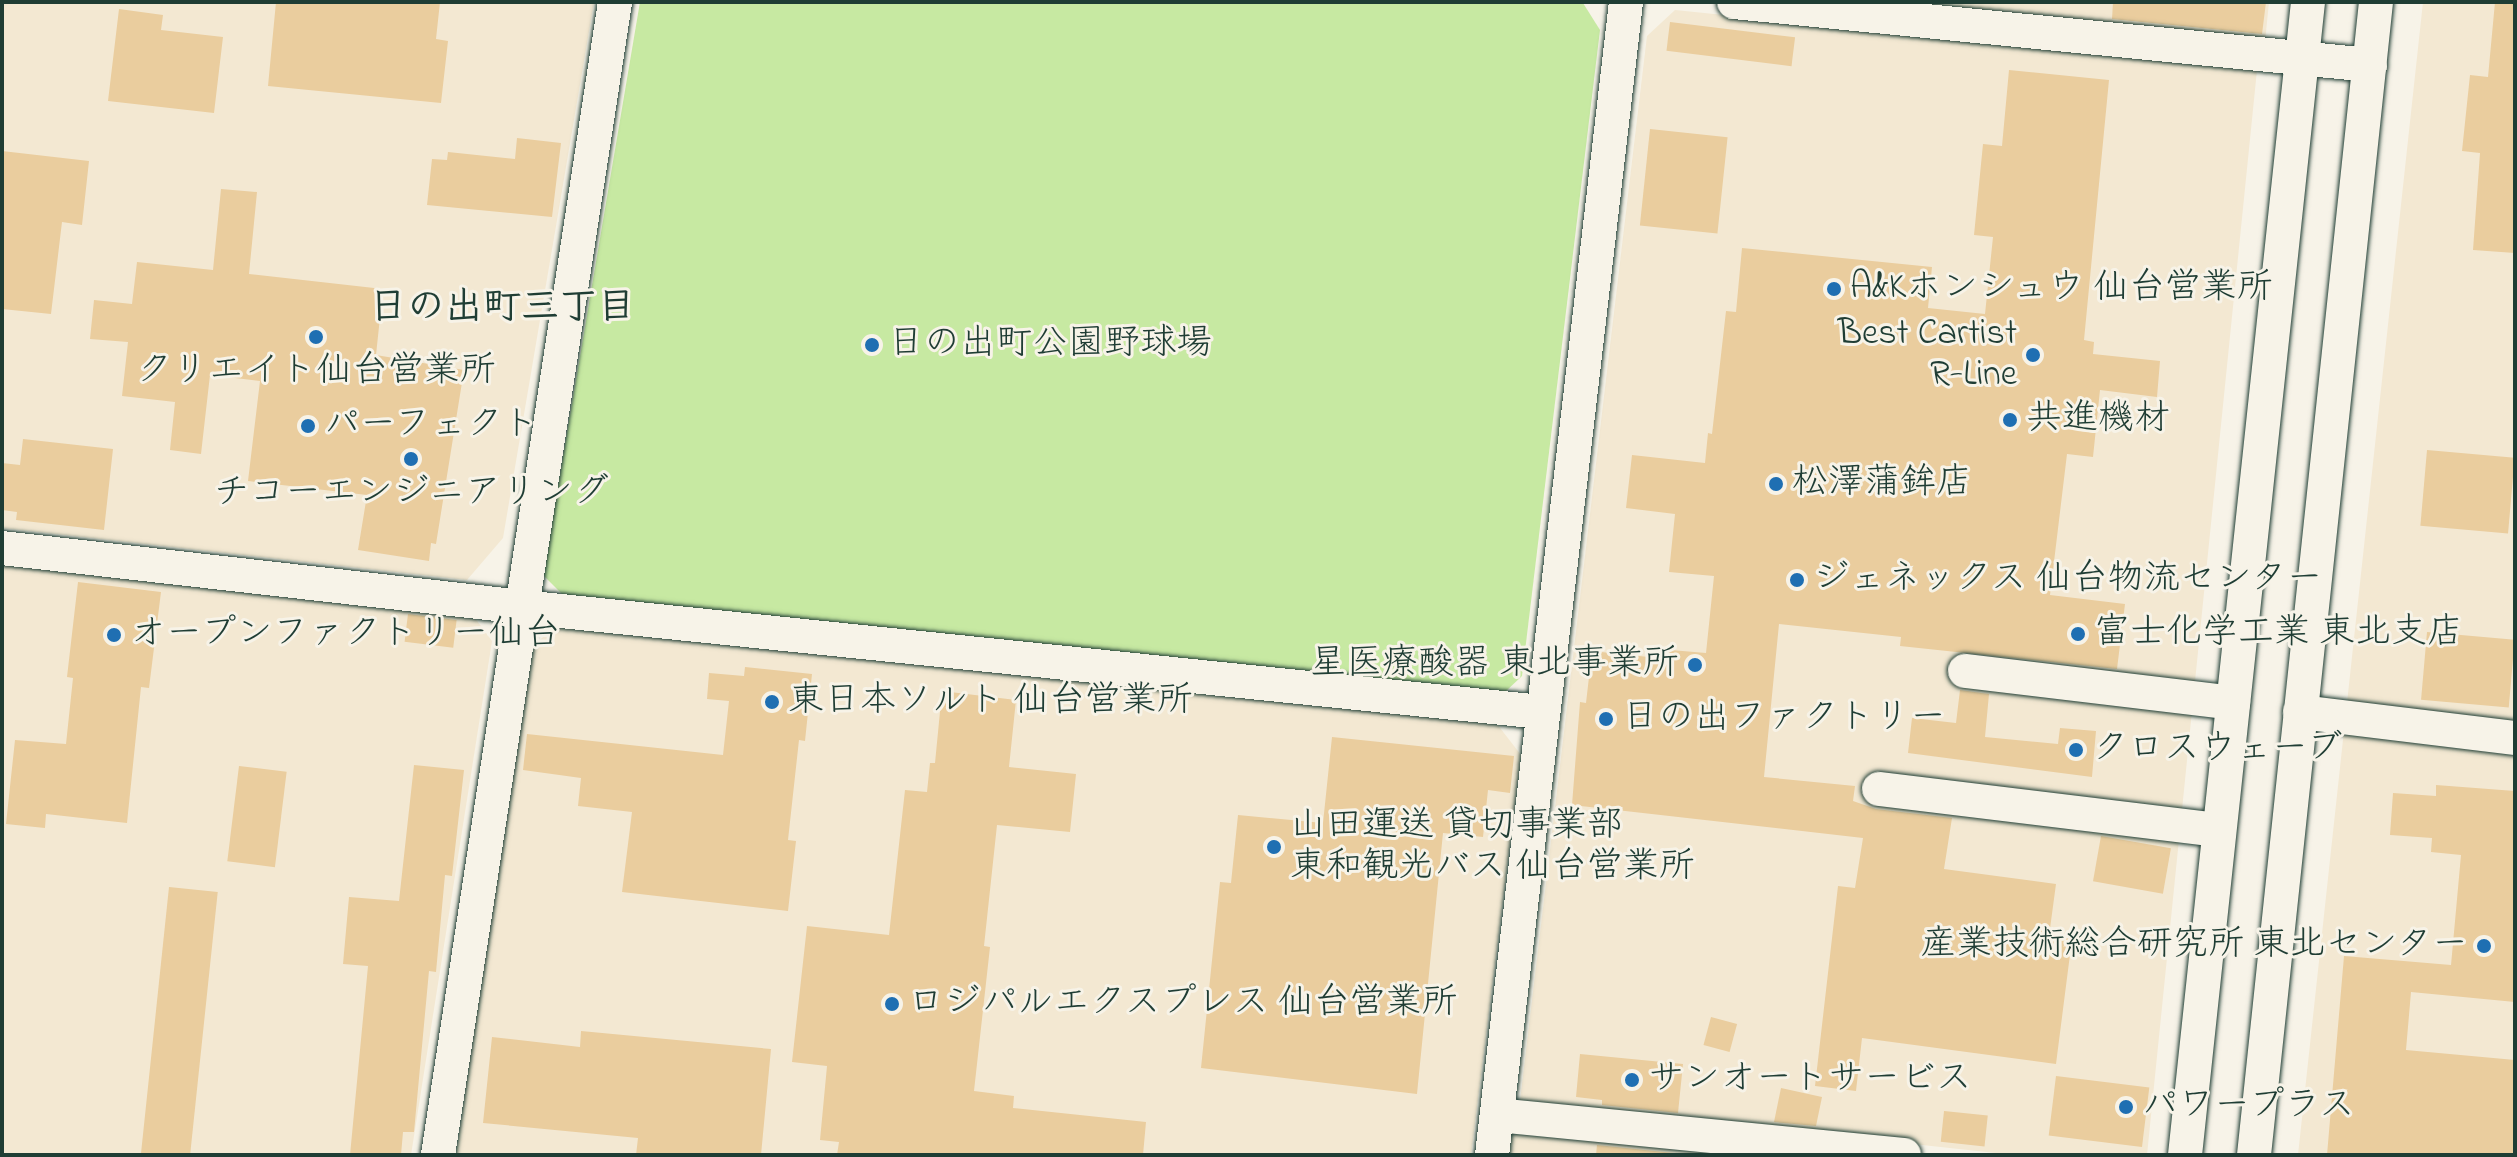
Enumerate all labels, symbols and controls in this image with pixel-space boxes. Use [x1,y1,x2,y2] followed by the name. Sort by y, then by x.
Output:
[1850,267,2275,311] place label: A&Kホンシュウ 仙台営業所
[1825,280,1843,298] marker: A&Kホンシュウ 仙台営業所
[369,287,635,333] district label: 日の出町三丁目
[1838,312,2017,397] place label: Best Cartist R-Line
[888,323,1212,367] place label: 日の出町公園野球場
[307,328,325,346] marker: クリエイト仙台営業所
[863,336,881,354] marker: 日の出町公園野球場
[2024,346,2042,364] marker: Best Cartist R-Line
[136,350,496,394] place label: クリエイト仙台営業所
[2026,398,2170,442] place label: 共進機材
[324,404,540,448] place label: パーフェクト
[2001,411,2019,429] marker: 共進機材
[299,417,317,435] marker: パーフェクト
[402,450,420,468] marker: チコーエンジニアリング
[1792,462,1972,506] place label: 松澤蒲鉾店
[213,472,609,516] place label: チコーエンジニアリング
[1767,475,1785,493] marker: 松澤蒲鉾店
[1813,558,2326,602] place label: ジェネックス 仙台物流センター
[1788,571,1806,589] marker: ジェネックス 仙台物流センター
[2094,612,2463,656] place label: 富士化学工業 東北支店
[130,613,562,657] place label: オープンファクトリー仙台
[2069,625,2087,643] marker: 富士化学工業 東北支店
[105,626,123,644] marker: オープンファクトリー仙台
[1310,643,1679,687] place label: 星医療酸器 東北事業所
[1686,656,1704,674] marker: 星医療酸器 東北事業所
[788,680,1193,724] place label: 東日本ソルト 仙台営業所
[763,693,781,711] marker: 東日本ソルト 仙台営業所
[1622,697,1946,741] place label: 日の出ファクトリー
[1597,710,1615,728] marker: 日の出ファクトリー
[2092,728,2344,772] place label: クロスウェーブ
[2067,741,2085,759] marker: クロスウェーブ
[1290,804,1695,889] place label: 山田運送 貸切事業部 東和観光バス 仙台営業所
[1265,838,1283,856] marker: 山田運送 貸切事業部 東和観光バス 仙台営業所
[1919,924,2468,968] place label: 産業技術総合研究所 東北センター
[2475,937,2493,955] marker: 産業技術総合研究所 東北センター
[908,982,1457,1026] place label: ロジパルエクスプレス 仙台営業所
[883,995,901,1013] marker: ロジパルエクスプレス 仙台営業所
[1648,1058,1972,1102] place label: サンオートサービス
[1623,1071,1641,1089] marker: サンオートサービス
[2142,1085,2358,1129] place label: パワープラス
[2117,1098,2135,1116] marker: パワープラス

